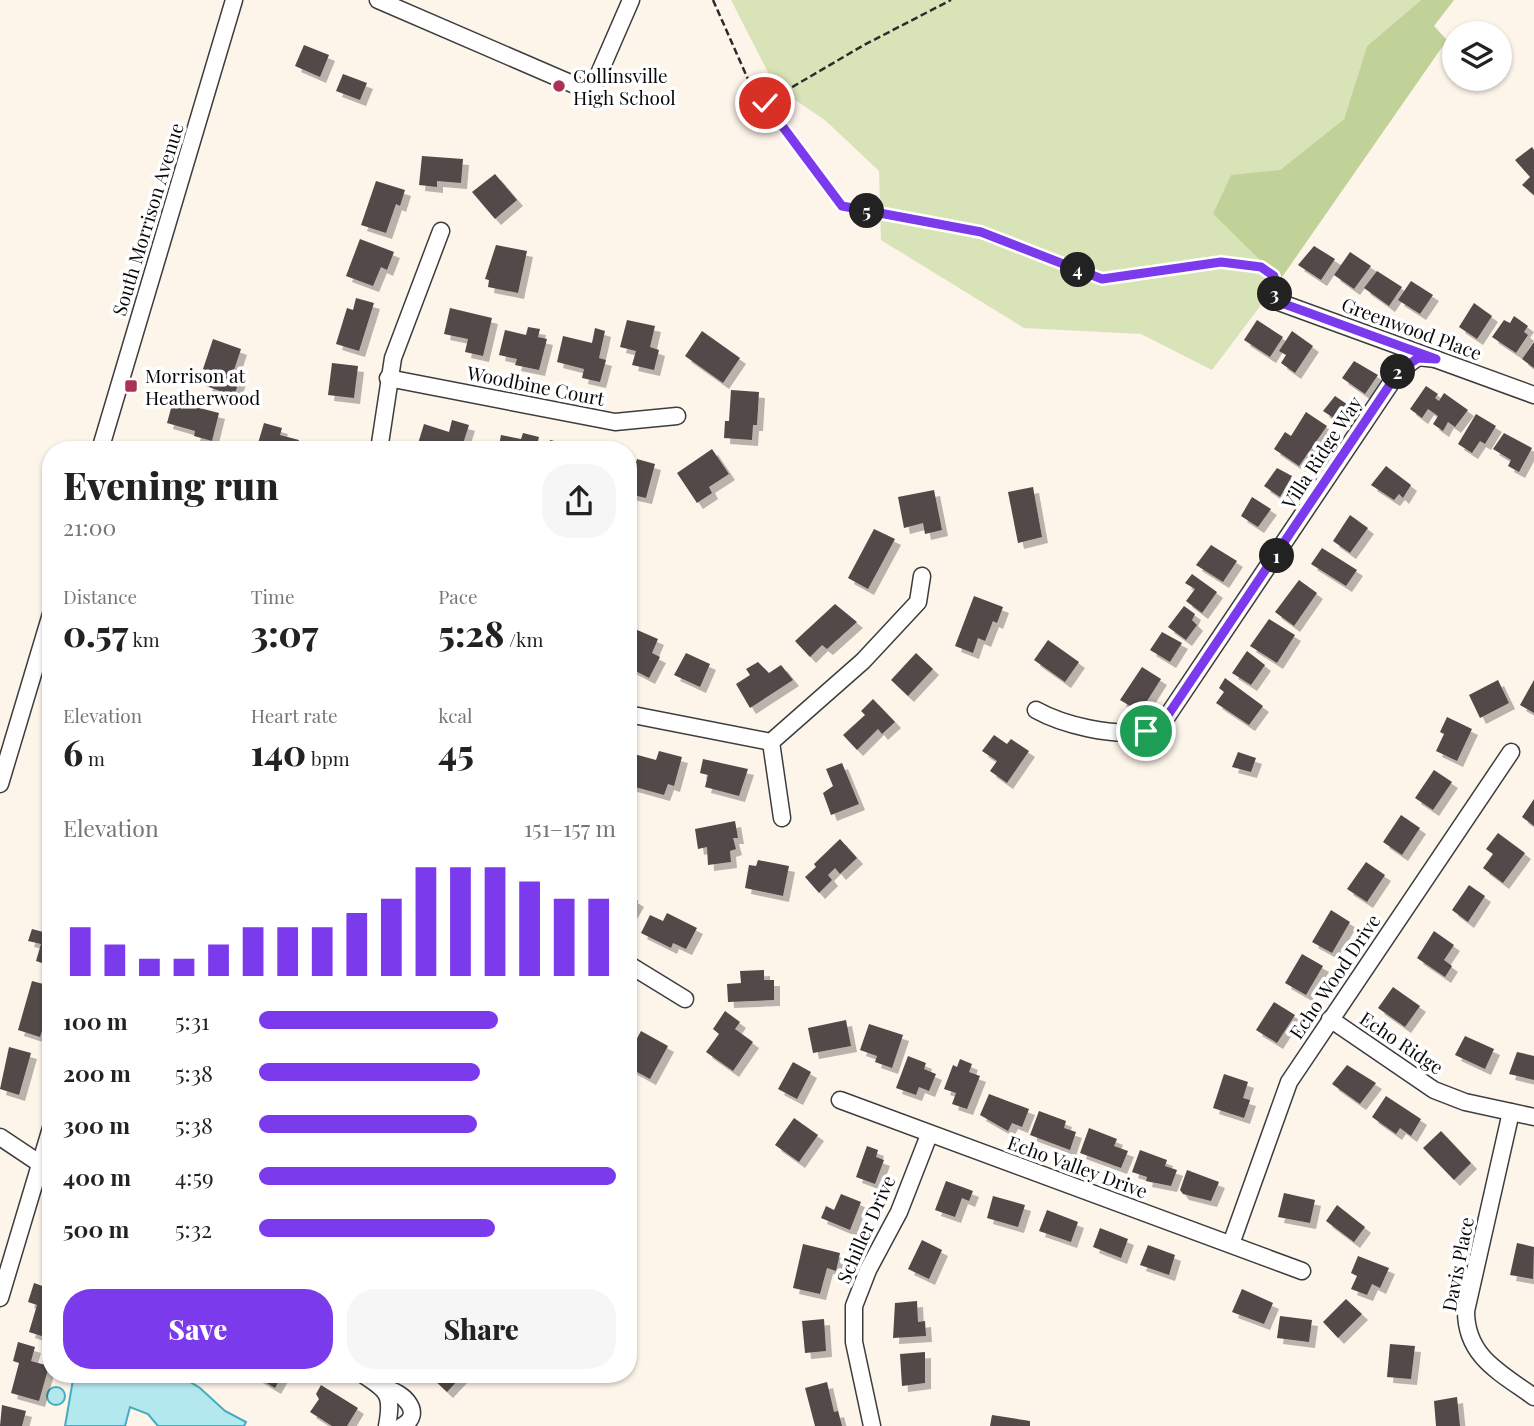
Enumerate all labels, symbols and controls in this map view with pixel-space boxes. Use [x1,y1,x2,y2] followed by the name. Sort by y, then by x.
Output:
[1442,21,1512,91] map controls
[1442,21,1512,91] button: layers
[573,62,676,110] place label: Collinsville High School
[735,73,795,133] pin
[551,78,567,94] marker: Collinsville High School
[746,84,784,122] icon: check
[105,119,189,319] street label: South Morrison Avenue
[850,194,884,228] pin: 5
[862,197,871,223] text: 5
[1060,252,1096,288] pin: 4
[1072,256,1083,282] text: 4
[1258,276,1292,312] pin: 3
[1270,280,1279,306] text: 3
[1338,291,1486,365] street label: Greenwood Place
[1380,354,1416,390] pin: 2
[1393,358,1402,384] text: 2
[464,359,607,411] street label: Woodbine Court
[145,362,260,410] place label: Morrison at Heatherwood
[123,378,139,394] marker: Morrison at Heatherwood
[1274,390,1367,514] street label: Villa Ridge Way
[63,459,279,510] text: Evening run
[542,464,616,538] button: share
[63,511,116,542] text: 21:00
[1260,538,1294,574] pin: 1
[1273,542,1280,568] text: 1
[63,583,137,609] text: Distance
[251,583,295,609] text: Time
[438,583,478,609] text: Pace
[63,609,128,656] text: 0.57
[251,609,318,656] text: 3:07
[438,609,504,656] text: 5:28
[128,626,160,652] text: km
[504,626,543,652] text: /km
[1116,701,1176,761] pin
[63,702,142,728] text: Elevation
[251,702,338,728] text: Heart rate
[438,702,472,728] text: kcal
[1127,712,1165,750] icon: arrive
[63,728,83,775] text: 6
[251,728,306,775] text: 140
[438,728,474,775] text: 45
[83,745,105,771] text: m
[306,745,350,771] text: bpm
[63,812,159,843] text: Elevation
[524,812,616,843] text: 151–157 m
[1283,908,1385,1044] street label: Echo Wood Drive
[63,1005,128,1036] text: 100 m
[175,1005,210,1036] text: 5:31
[1355,1005,1449,1079] street label: Echo Ridge
[63,1057,131,1088] text: 200 m
[175,1057,213,1088] text: 5:38
[63,1109,130,1140] text: 300 m
[175,1109,213,1140] text: 5:38
[1004,1129,1152,1203] street label: Echo Valley Drive
[63,1161,131,1192] text: 400 m
[175,1161,214,1192] text: 4:59
[830,1171,900,1287] street label: Schiller Drive
[63,1213,129,1244] text: 500 m
[175,1213,212,1244] text: 5:32
[1435,1215,1479,1313] street label: Davis Place
[63,1289,333,1369] button: Save
[347,1289,616,1369] button: Share

